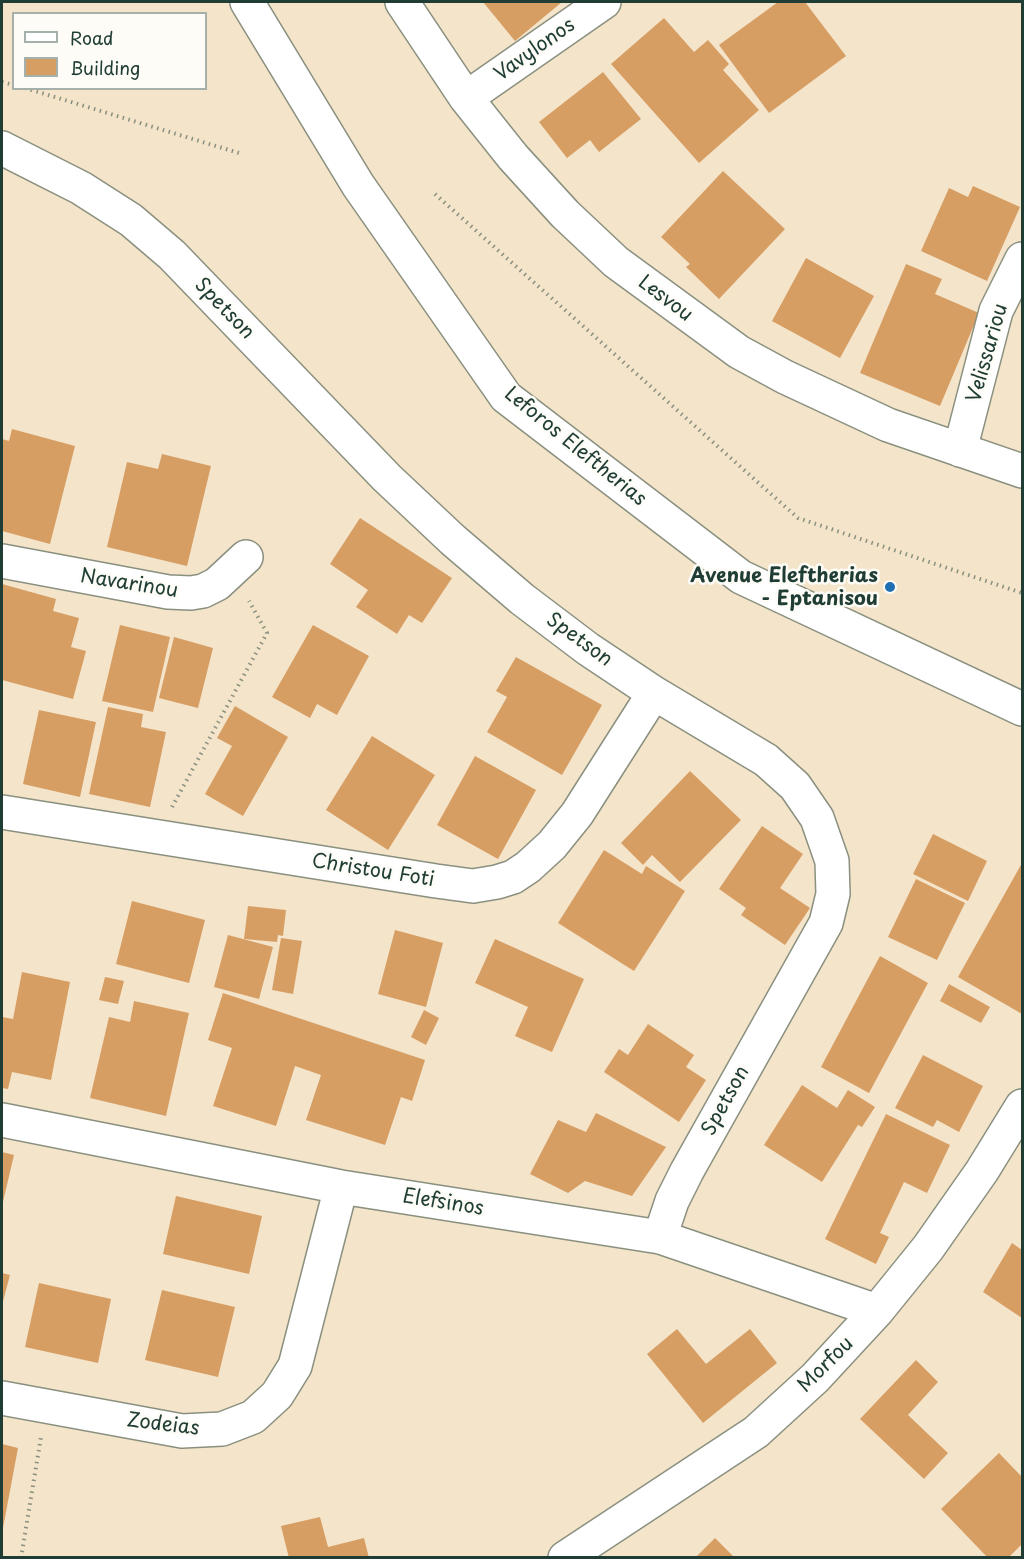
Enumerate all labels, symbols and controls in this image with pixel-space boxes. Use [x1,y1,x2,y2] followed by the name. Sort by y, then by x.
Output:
[12,12,207,90] legend
[490,14,580,86] street label: Vavylonos
[70,24,114,51] text: Road
[70,54,140,81] text: Building
[633,271,697,327] street label: Lesvou
[189,273,259,345] street label: Spetson
[963,301,1013,405] street label: Velissariou
[499,382,651,512] street label: Leforos Eleftherias
[78,564,180,604] street label: Navarinou
[690,564,878,611] place label: Avenue Eleftherias - Eptanisou
[883,580,897,594] marker: Avenue Eleftherias - Eptanisou
[541,608,617,672] street label: Spetson
[310,849,436,893] street label: Christou Foti
[697,1062,755,1140] street label: Spetson
[401,1185,485,1221] street label: Elefsinos
[793,1332,859,1398] street label: Morfou
[125,1409,201,1441] street label: Zodeias

